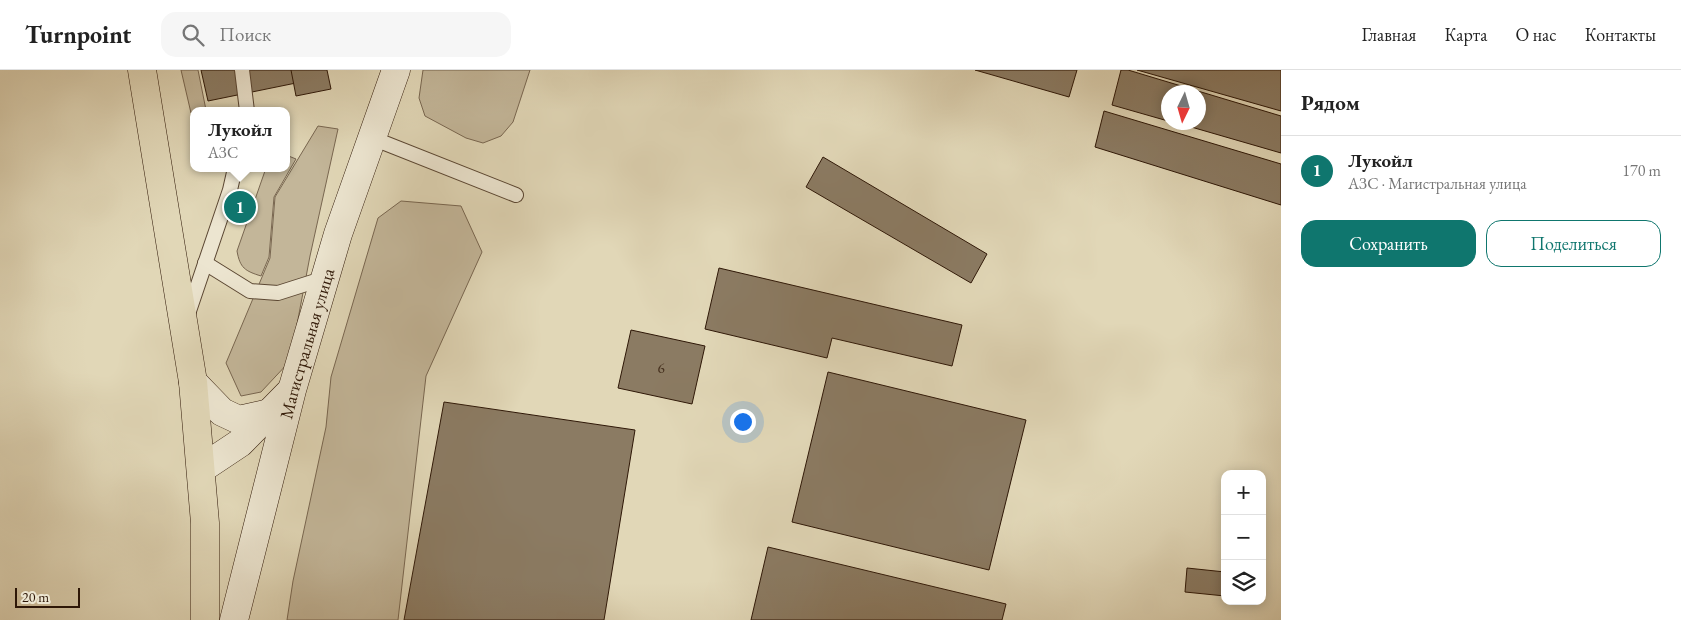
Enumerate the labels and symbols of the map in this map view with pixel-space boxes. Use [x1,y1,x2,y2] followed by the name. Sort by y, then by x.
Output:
[1161,85,1206,130] north arrow
[224,188,256,226] pin: 1
[274,264,339,421] street label: Магистральная улица
[657,358,665,377] house number: 6
[730,409,756,435] your location
[15,585,80,608] scale bar

